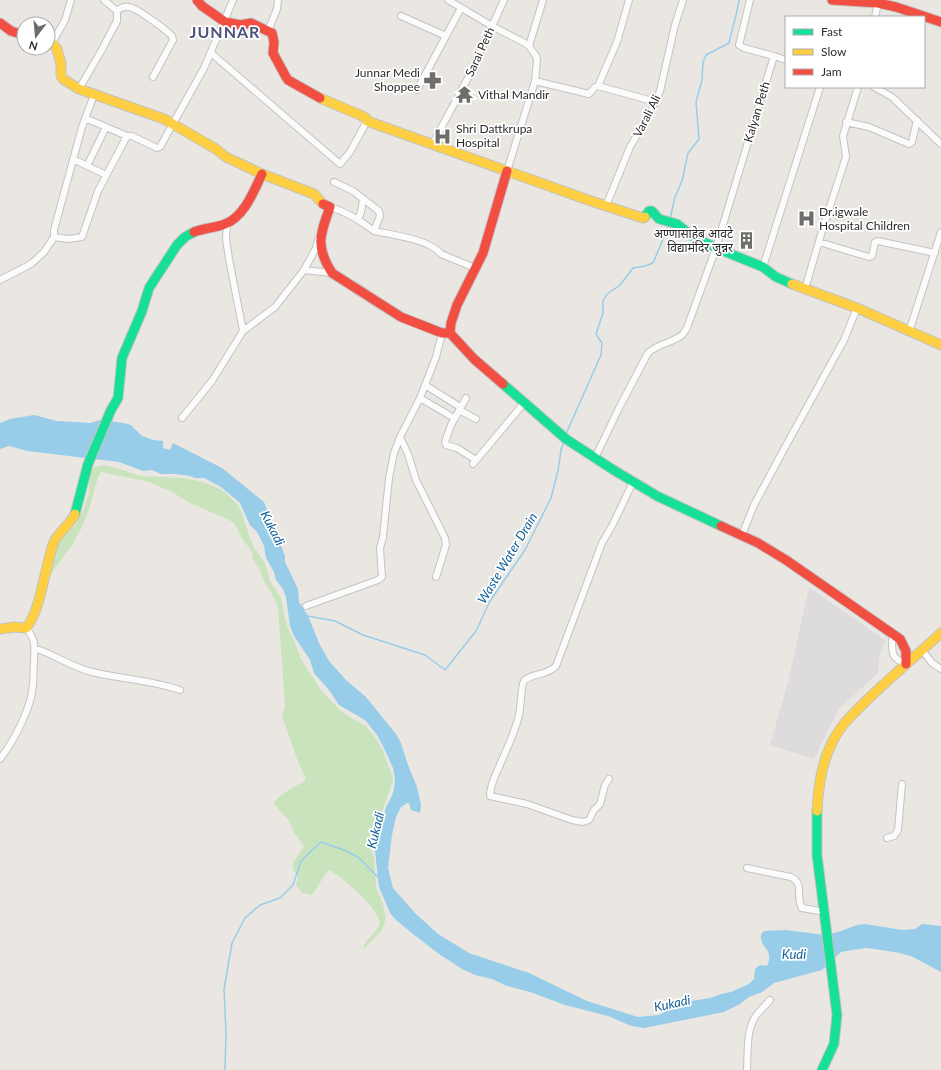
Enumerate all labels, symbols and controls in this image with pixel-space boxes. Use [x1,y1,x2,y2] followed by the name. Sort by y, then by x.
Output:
[16,16,56,56] north arrow
[785,16,925,88] legend
[190,22,260,41] district label: JUNNAR
[821,24,843,39] text: Fast
[462,25,497,79] street label: Sarai Peth
[27,39,39,54] text: N
[821,44,847,59] text: Slow
[821,64,842,79] text: Jam
[355,65,420,94] place label: Junnar Medi Shoppee
[423,70,443,90] pharmacy icon: Junnar Medi Shoppee
[740,80,773,144] street label: Kalyan Peth
[455,85,475,105] temple icon: Vithal Mandir
[478,87,550,102] place label: Vithal Mandir
[630,92,664,140] street label: Varali Ali
[456,121,532,150] place label: Shri Dattkrupa Hospital
[433,126,453,146] hospital icon: Shri Dattkrupa Hospital
[819,204,910,233] place label: Dr.igwale Hospital Children
[796,209,816,229] hospital icon: Dr.igwale Hospital Children
[654,226,734,256] place label: अण्णासाहेब आवटे विद्यामंदिर जुन्नर
[736,231,756,251] building icon: अण्णासाहेब आवटे विद्यामंदिर जुन्नर
[257,508,289,548] water label: Kukadi
[474,510,540,606] water label: Waste Water Drain
[363,810,387,850] water label: Kukadi
[782,946,806,962] water label: Kudi
[652,991,692,1015] water label: Kukadi

